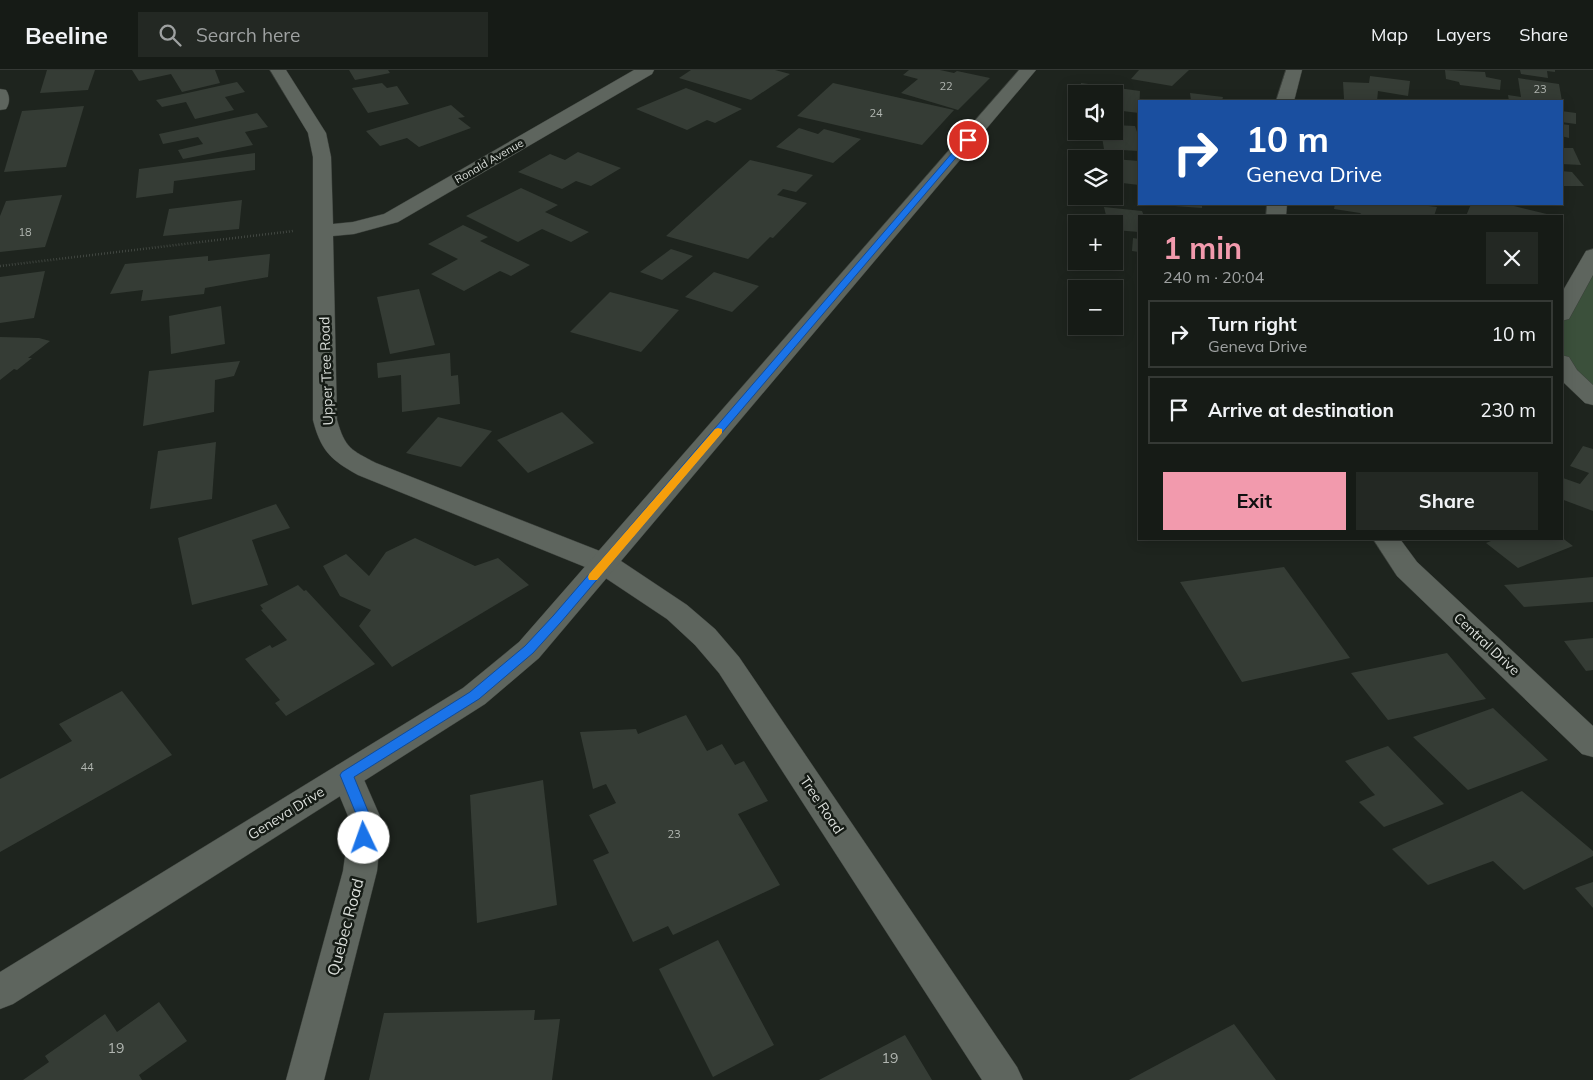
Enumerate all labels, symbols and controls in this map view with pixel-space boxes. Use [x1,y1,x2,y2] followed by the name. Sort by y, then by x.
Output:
[138,12,488,57] search box
[25,20,108,50] text: Beeline
[156,21,184,49] icon: search
[196,23,300,47] text: Search here
[1371,23,1408,46] text: Map
[1436,23,1491,46] text: Layers
[1519,23,1568,46] text: Share
[939,79,953,93] house number: 22
[1533,82,1547,96] house number: 23
[1068,85,1123,335] map controls
[1068,85,1123,140] button: sound
[869,106,883,120] house number: 24
[1246,117,1329,161] text: 10 m
[947,119,989,161] pin
[1163,120,1228,185] icon: right
[954,126,982,154] icon: arrive
[452,136,526,186] street label: Ronald Avenue
[1068,150,1123,205] button: layers
[1246,160,1382,188] text: Geneva Drive
[1068,215,1123,270] button: +
[18,225,32,239] house number: 18
[1163,229,1242,267] text: 1 min
[1486,232,1538,284] button: close
[1163,267,1264,287] text: 240 m · 20:04
[1068,280,1123,335] button: −
[1208,312,1297,336] text: Turn right
[315,316,337,426] street label: Upper Tree Road
[1165,320,1193,348] icon: right
[1492,322,1536,346] text: 10 m
[1208,336,1307,356] text: Geneva Drive
[1165,396,1193,424] icon: arrive
[1208,398,1394,422] text: Arrive at destination
[1480,398,1536,422] text: 230 m
[1163,472,1346,530] button: Exit
[1356,472,1538,530] button: Share
[1450,609,1524,679] street label: Central Drive
[80,760,94,774] house number: 44
[796,773,848,837] street label: Tree Road
[244,782,328,844] street label: Geneva Drive
[337,811,389,863] position arrow
[667,827,681,841] house number: 23
[322,876,368,978] street label: Quebec Road
[108,1039,124,1057] house number: 19
[882,1049,898,1067] house number: 19

